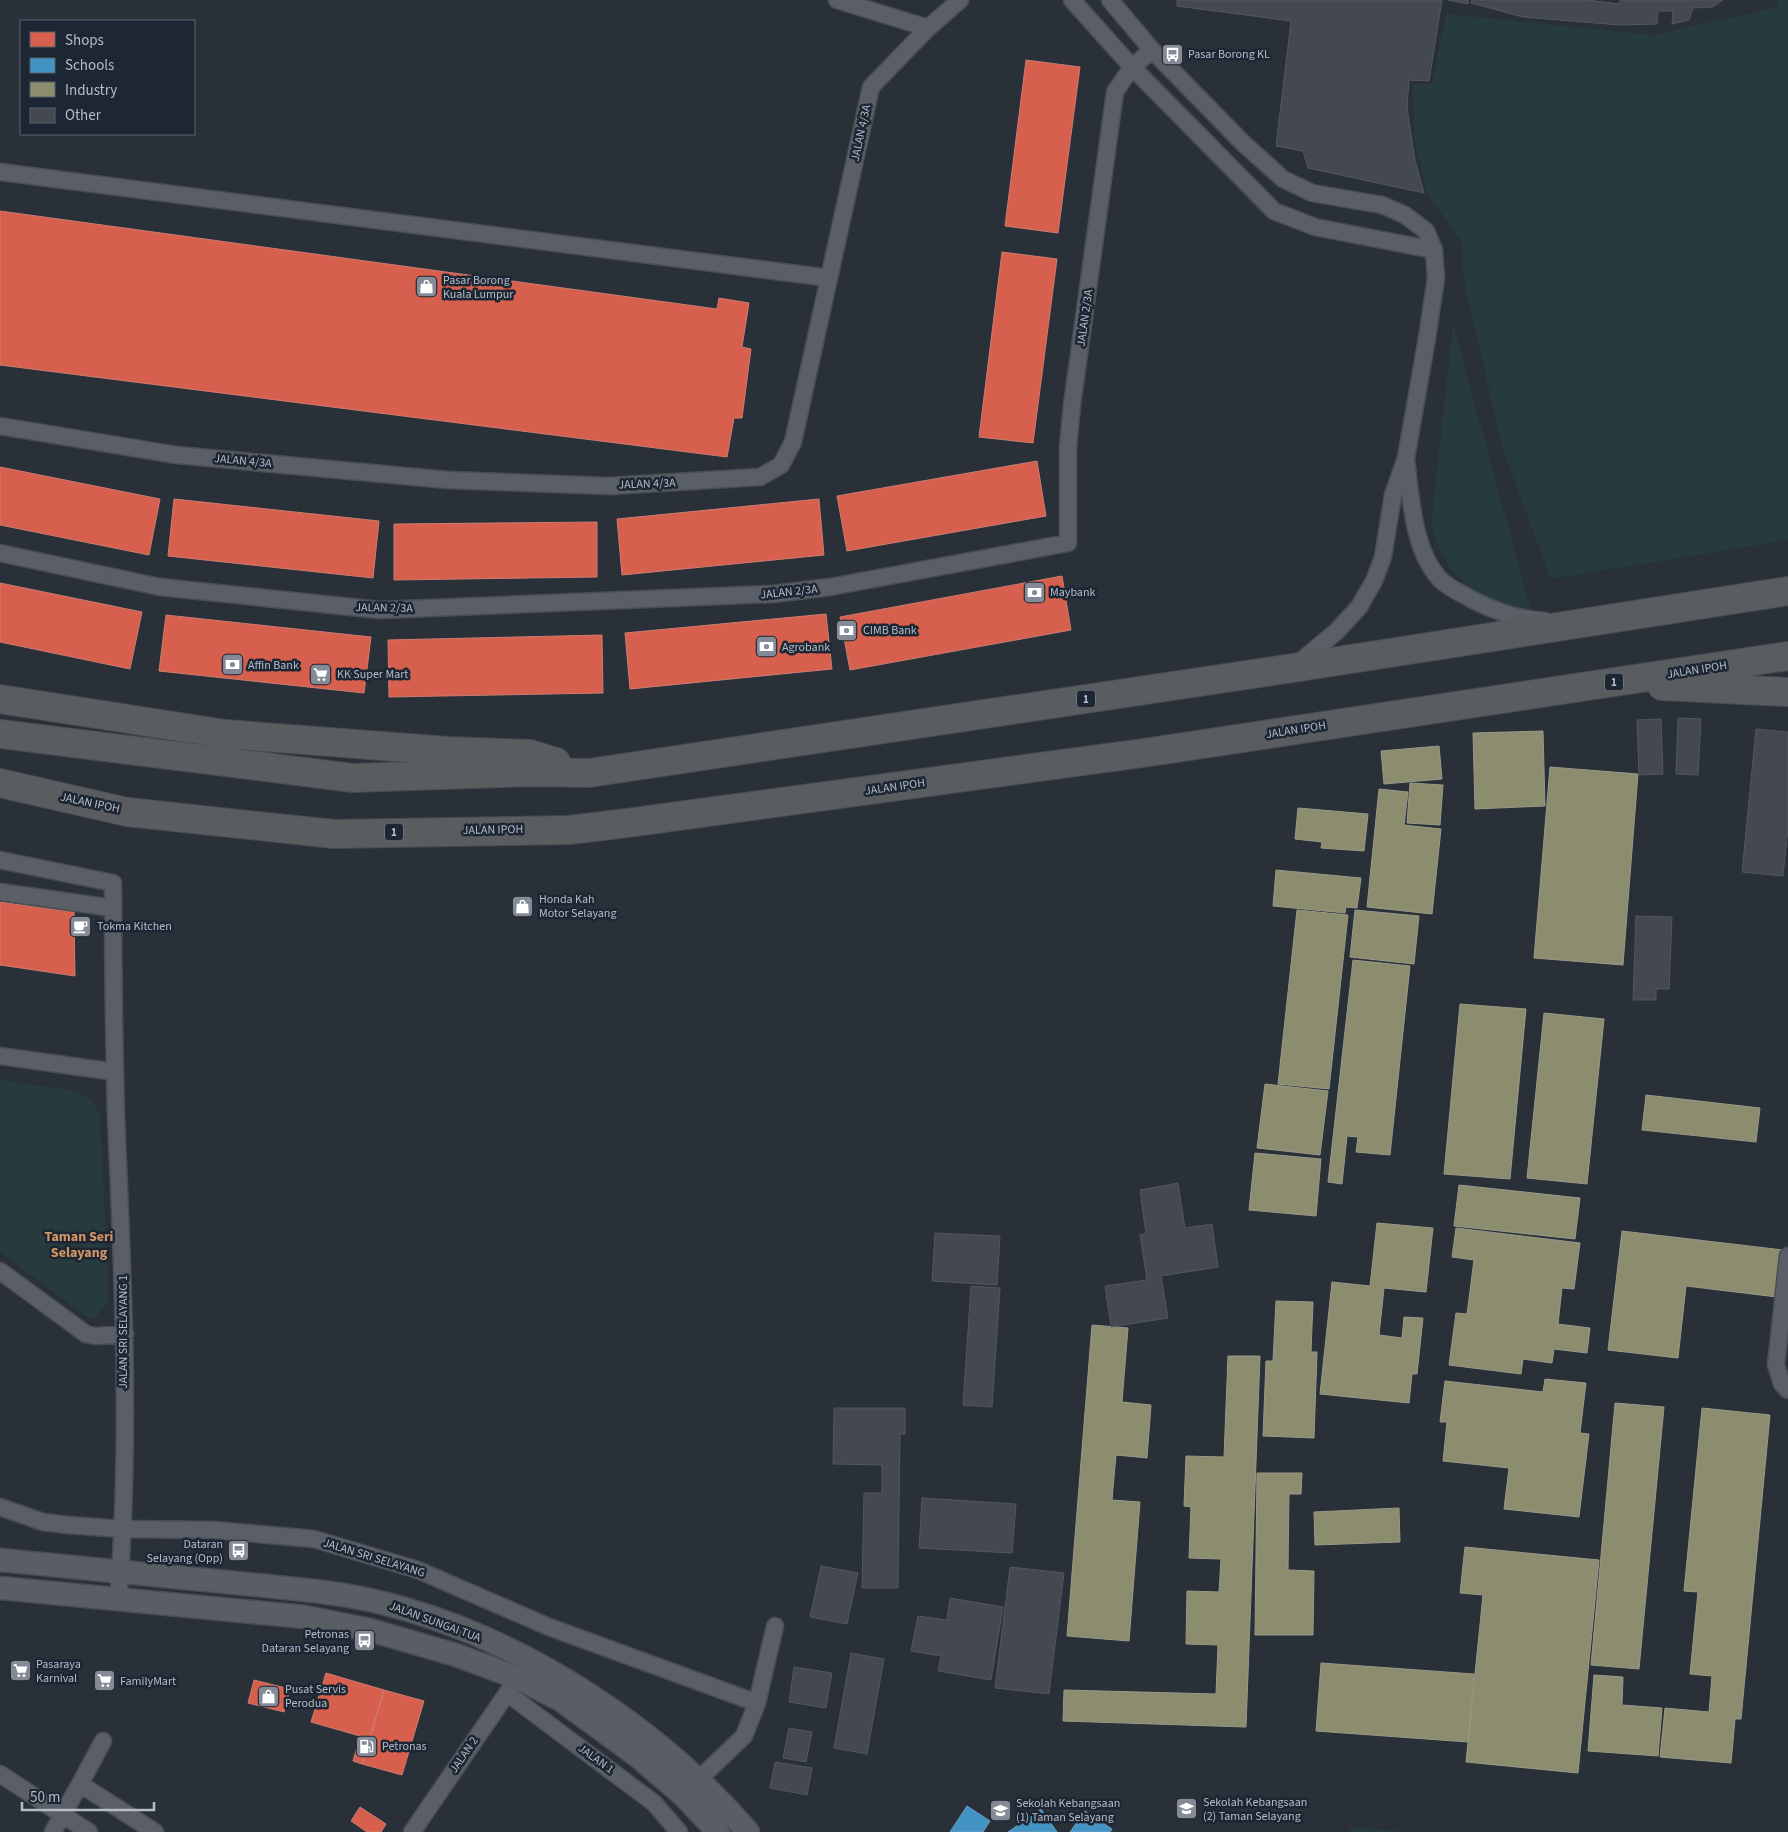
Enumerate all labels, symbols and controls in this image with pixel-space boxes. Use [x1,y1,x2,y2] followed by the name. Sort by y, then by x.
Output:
[20,20,195,135] legend
[65,30,104,51] text: Shops
[1160,42,1184,66] bus stop icon: Pasar Borong KL
[1188,46,1270,63] place label: Pasar Borong KL
[65,55,114,76] text: Schools
[65,80,117,101] text: Industry
[847,103,875,163] street label: JALAN 4/3A
[65,105,102,126] text: Other
[443,272,514,303] place label: Pasar Borong Kuala Lumpur
[415,275,439,299] shop icon: Pasar Borong Kuala Lumpur
[1073,288,1097,348] street label: JALAN 2/3A
[214,450,273,472] street label: JALAN 4/3A
[618,474,676,493] street label: JALAN 4/3A
[760,580,819,603] street label: JALAN 2/3A
[1022,580,1046,604] bank icon: Maybank
[1050,584,1095,601] place label: Maybank
[355,599,413,617] street label: JALAN 2/3A
[835,618,859,642] bank icon: CIMB Bank
[863,622,917,639] place label: CIMB Bank
[754,635,778,659] bank icon: Agrobank
[782,639,830,656] place label: Agrobank
[220,653,244,677] bank icon: Affin Bank
[248,657,299,674] place label: Affin Bank
[1666,657,1728,683] street label: JALAN IPOH
[309,662,333,686] supermarket icon: KK Super Mart
[337,666,408,683] place label: KK Super Mart
[1605,674,1623,690] road number: 1
[1077,691,1095,708] road number: 1
[1265,717,1327,743] street label: JALAN IPOH
[864,774,926,800] street label: JALAN IPOH
[59,788,121,818] street label: JALAN IPOH
[463,821,523,839] street label: JALAN IPOH
[385,824,403,840] road number: 1
[539,891,616,922] place label: Honda Kah Motor Selayang
[511,894,535,918] shop icon: Honda Kah Motor Selayang
[69,914,93,938] cafe icon: Tokma Kitchen
[97,918,172,935] place label: Tokma Kitchen
[45,1227,114,1263] district label: Taman Seri Selayang
[115,1275,132,1389] street label: JALAN SRI SELAYANG 1
[321,1534,427,1582] street label: JALAN SRI SELAYANG
[147,1536,223,1567] place label: Dataran Selayang (Opp)
[227,1539,251,1563] bus stop icon: Dataran Selayang (Opp)
[387,1597,484,1647] street label: JALAN SUNGAI TUA
[262,1626,349,1657] place label: Petronas Dataran Selayang
[353,1629,377,1653] bus stop icon: Petronas Dataran Selayang
[36,1656,81,1687] place label: Pasaraya Karnival
[8,1659,32,1683] supermarket icon: Pasaraya Karnival
[92,1669,116,1693] supermarket icon: FamilyMart
[120,1673,176,1690] place label: FamilyMart
[285,1681,346,1712] place label: Pusat Servis Perodua
[257,1684,281,1708] shop icon: Pusat Servis Perodua
[446,1733,482,1777] street label: JALAN 2
[354,1734,378,1758] fuel station icon: Petronas
[382,1738,427,1755] place label: Petronas
[575,1740,618,1778] street label: JALAN 1
[22,1780,155,1812] scale bar
[30,1787,60,1808] text: 50 m
[1203,1794,1307,1825] place label: Sekolah Kebangsaan (2) Taman Selayang
[1016,1795,1120,1826] place label: Sekolah Kebangsaan (1) Taman Selayang
[1175,1797,1199,1821] school or university icon: Sekolah Kebangsaan (2) Taman Selayang
[988,1798,1012,1822] school or university icon: Sekolah Kebangsaan (1) Taman Selayang

